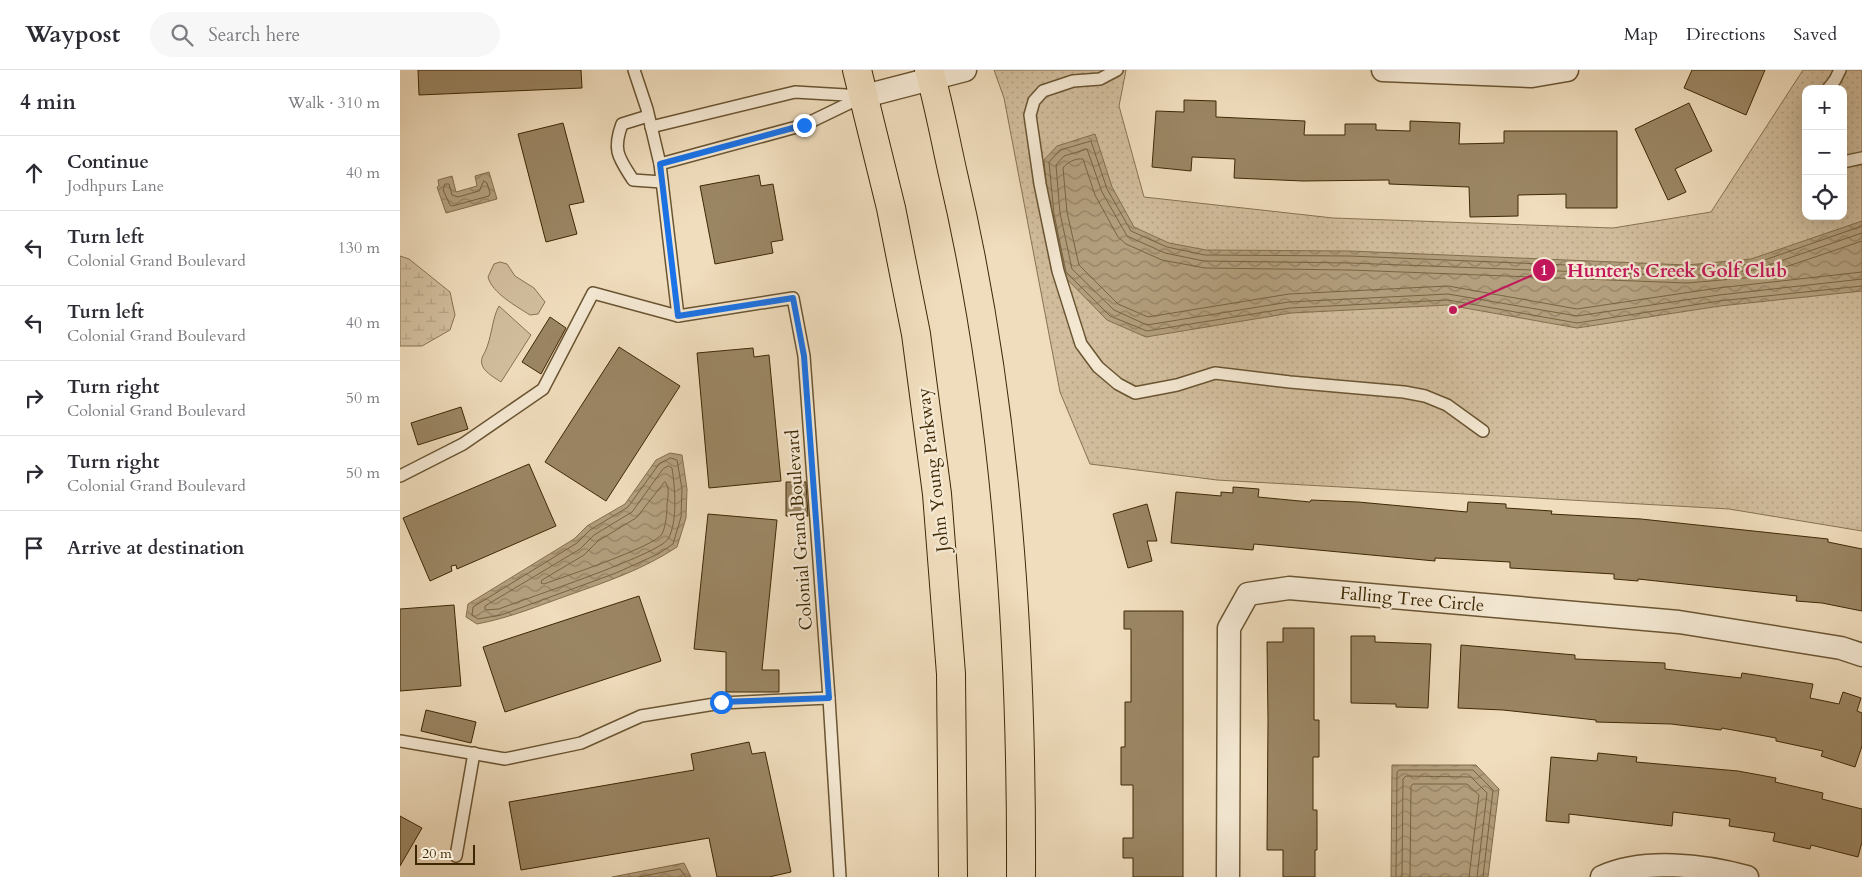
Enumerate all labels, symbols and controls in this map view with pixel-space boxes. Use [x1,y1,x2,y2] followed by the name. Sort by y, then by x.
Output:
[150,12,500,57] search box
[25,18,120,51] text: Waypost
[168,21,196,49] icon: search
[208,22,300,48] text: Search here
[1624,22,1658,47] text: Map
[1686,22,1765,47] text: Directions
[1793,22,1837,47] text: Saved
[1802,85,1847,220] map controls
[1802,85,1847,130] button: +
[20,88,76,117] text: 4 min
[288,92,380,114] text: Walk · 310 m
[793,114,816,137] route end
[1802,130,1847,175] button: −
[67,149,149,175] text: Continue
[20,159,48,187] icon: ahead
[346,162,380,184] text: 40 m
[67,175,164,197] text: Jodhpurs Lane
[1802,175,1847,220] button: locate
[67,224,144,250] text: Turn left
[20,234,48,262] icon: left
[338,237,380,259] text: 130 m
[67,250,246,272] text: Colonial Grand Boulevard
[1532,253,1797,287] callout: Hunter's Creek Golf Club
[1567,258,1787,284] text: Hunter's Creek Golf Club
[1540,260,1548,280] text: 1
[67,299,144,325] text: Turn left
[20,309,48,337] icon: left
[346,312,380,334] text: 40 m
[67,325,246,347] text: Colonial Grand Boulevard
[67,374,159,400] text: Turn right
[20,384,48,412] icon: right
[911,386,956,556] street label: John Young Parkway
[346,387,380,409] text: 50 m
[67,400,246,422] text: Colonial Grand Boulevard
[780,428,819,631] street label: Colonial Grand Boulevard
[67,449,159,475] text: Turn right
[20,459,48,487] icon: right
[346,462,380,484] text: 50 m
[67,475,246,497] text: Colonial Grand Boulevard
[20,534,48,562] icon: arrive
[67,535,244,561] text: Arrive at destination
[1339,581,1485,618] street label: Falling Tree Circle
[710,691,733,714] route start
[415,842,475,865] scale bar
[422,844,452,863] text: 20 m

